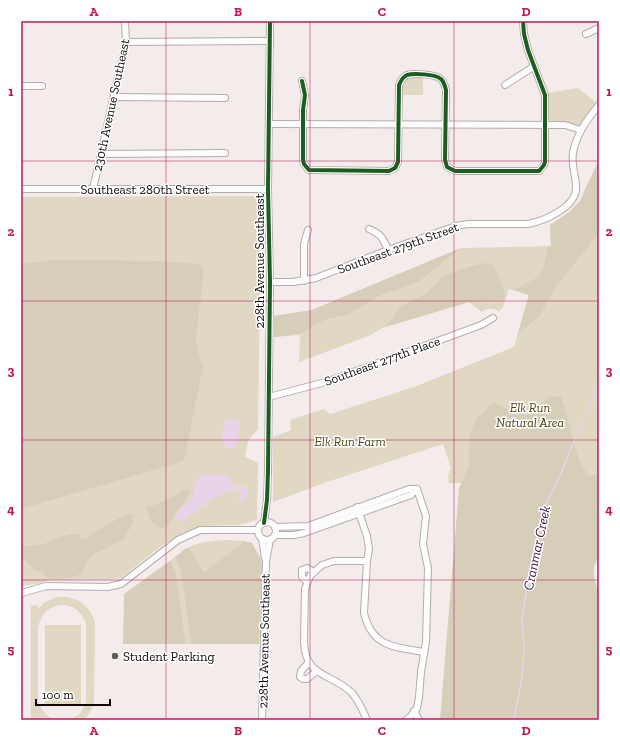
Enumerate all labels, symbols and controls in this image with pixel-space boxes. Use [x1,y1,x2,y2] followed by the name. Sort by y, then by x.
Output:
[90,4,99,19] text: A
[234,4,242,19] text: B
[378,4,386,19] text: C
[521,4,531,19] text: D
[90,37,132,173] street label: 230th Avenue Southeast
[8,84,14,99] text: 1
[606,84,612,99] text: 1
[80,182,210,197] street label: Southeast 280th Street
[252,193,267,328] street label: 228th Avenue Southeast
[335,219,461,277] street label: Southeast 279th Street
[8,224,15,239] text: 2
[606,224,613,239] text: 2
[322,333,442,389] street label: Southeast 277th Place
[8,363,15,378] text: 3
[606,363,613,378] text: 3
[496,400,564,430] park label: Elk Run Natural Area
[314,434,386,449] park label: Elk Run Farm
[7,502,15,517] text: 4
[605,502,613,517] text: 4
[520,504,554,592] water label: Cranmar Creek
[255,573,273,709] street label: 228th Avenue Southeast
[8,642,15,657] text: 5
[606,642,613,657] text: 5
[123,649,215,664] place label: Student Parking
[110,651,120,661] marker: Student Parking
[36,681,110,707] scale bar
[42,688,74,702] text: 100 m
[90,723,99,738] text: A
[234,723,242,738] text: B
[378,723,386,738] text: C
[521,723,531,738] text: D

